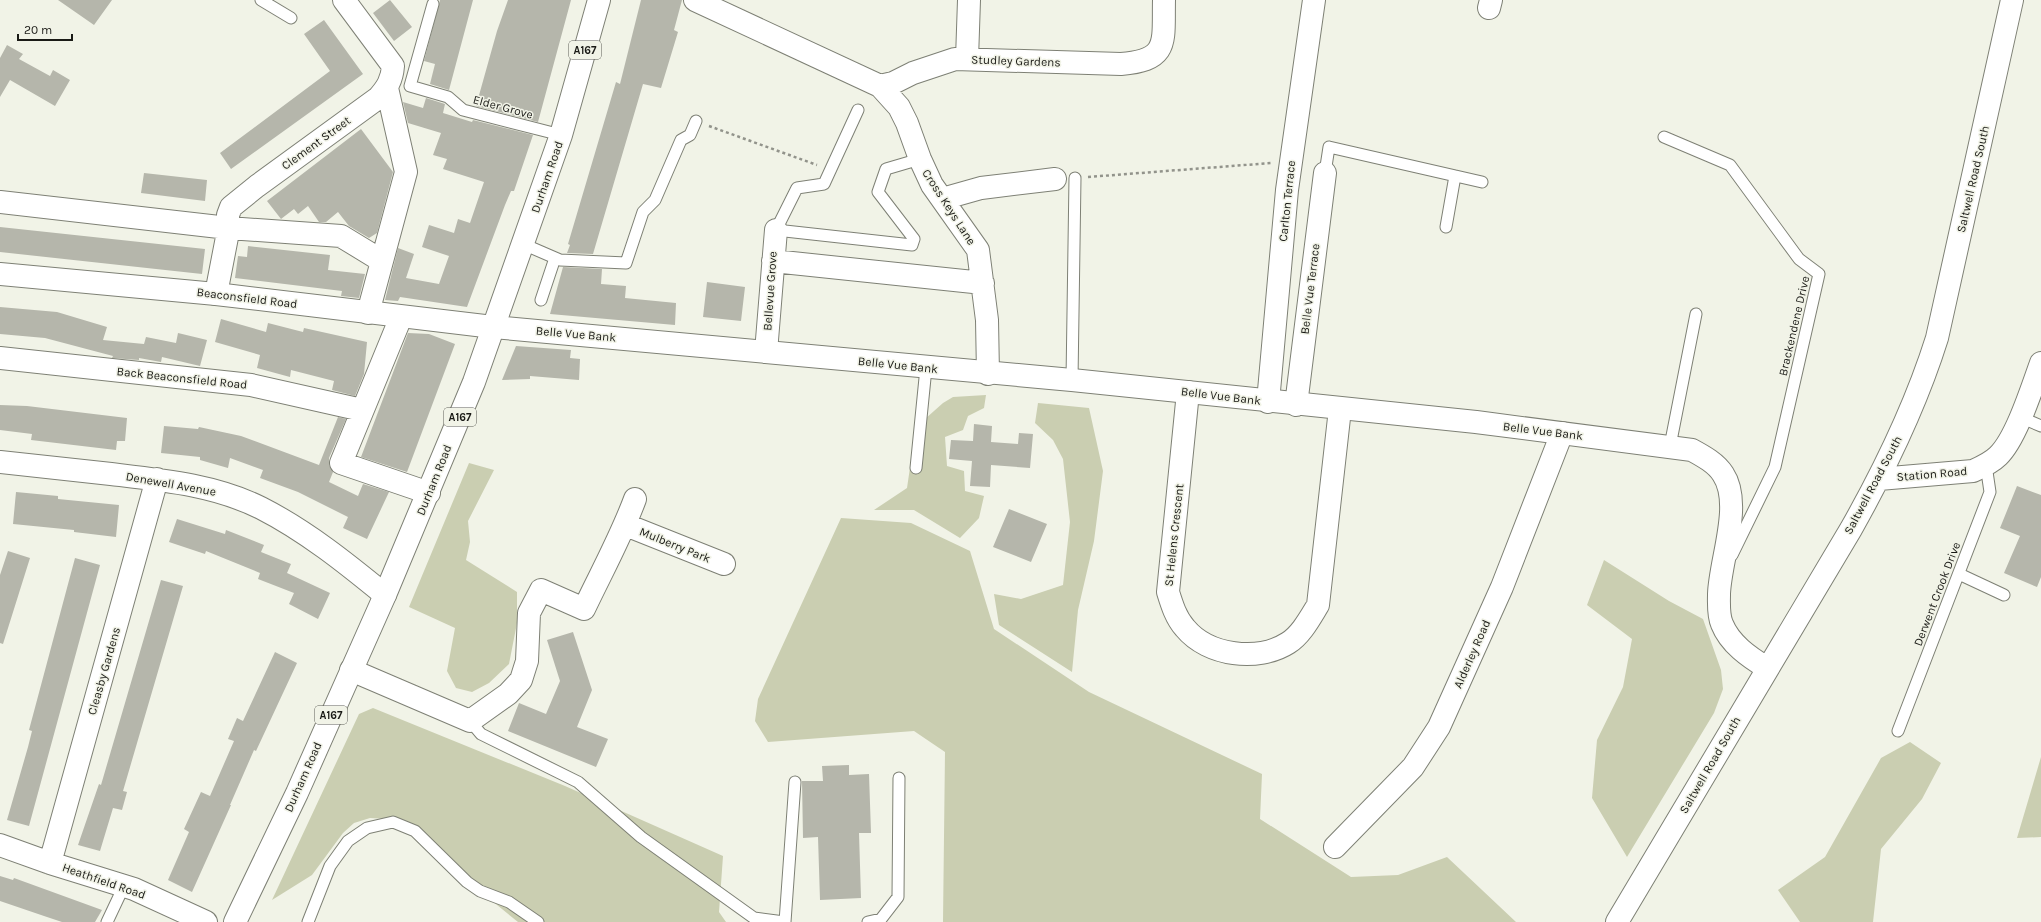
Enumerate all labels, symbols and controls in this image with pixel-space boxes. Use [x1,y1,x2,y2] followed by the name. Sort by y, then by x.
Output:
[18,16,72,42] scale bar
[24,23,52,37] text: 20 m
[569,41,601,59] road number: A167
[971,52,1061,70] street label: Studley Gardens
[472,92,534,122] street label: Elder Grove
[279,113,354,173] street label: Clement Street
[1954,124,1992,234] street label: Saltwell Road South
[528,139,566,215] street label: Durham Road
[1276,160,1298,242] street label: Carlton Terrace
[919,166,979,248] street label: Cross Keys Lane
[1297,243,1323,335] street label: Belle Vue Terrace
[760,251,780,331] street label: Bellevue Grove
[1776,275,1812,377] street label: Brackendene Drive
[196,285,298,311] street label: Beaconsfield Road
[535,324,617,344] street label: Belle Vue Bank
[857,354,939,376] street label: Belle Vue Bank
[116,364,248,392] street label: Back Beaconsfield Road
[1180,384,1262,408] street label: Belle Vue Bank
[444,408,476,426] road number: A167
[1502,419,1584,443] street label: Belle Vue Bank
[1841,433,1905,537] street label: Saltwell Road South
[413,443,455,517] street label: Durham Road
[1896,464,1968,484] street label: Station Road
[125,469,217,499] street label: Denewell Avenue
[1162,483,1186,587] street label: St Helens Crescent
[637,524,713,566] street label: Mulberry Park
[1911,540,1963,648] street label: Derwent Crook Drive
[1451,618,1493,690] street label: Alderley Road
[85,625,123,717] street label: Cleasby Gardens
[315,706,347,724] road number: A167
[1677,714,1743,816] street label: Saltwell Road South
[281,740,325,814] street label: Durham Road
[60,860,148,902] street label: Heathfield Road

